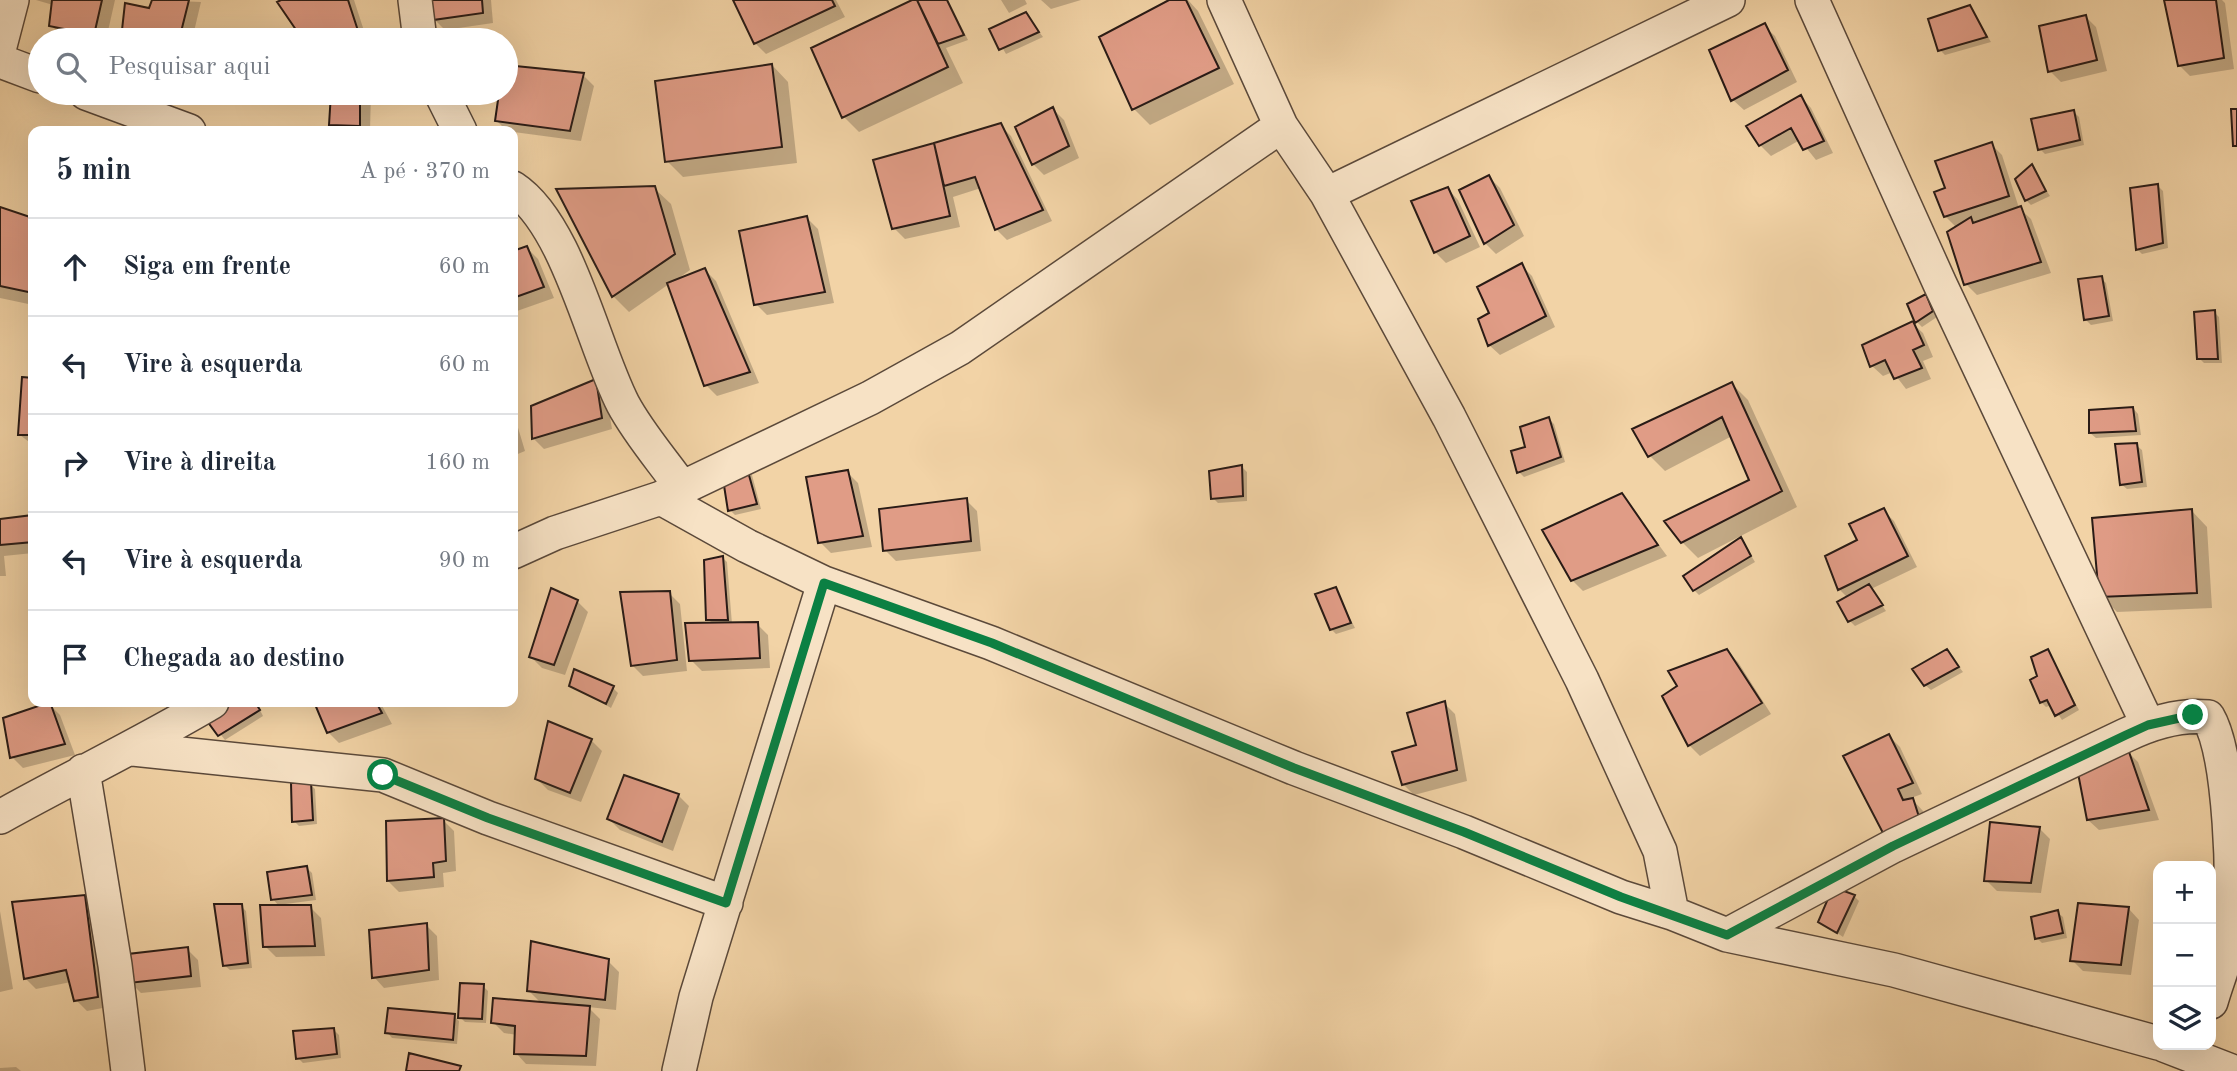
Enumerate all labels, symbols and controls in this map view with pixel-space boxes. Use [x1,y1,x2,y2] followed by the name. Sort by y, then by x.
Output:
[28,28,518,105] search box
[52,48,90,86] icon: search
[108,54,270,80] text: Pesquisar aqui
[56,156,131,186] text: 5 min
[359,160,490,183] text: A pé · 370 m
[56,248,94,286] icon: ahead
[123,254,291,280] text: Siga em frente
[439,255,490,278] text: 60 m
[56,346,94,384] icon: left
[123,352,303,378] text: Vire à esquerda
[439,353,490,376] text: 60 m
[56,444,94,482] icon: right
[123,450,276,476] text: Vire à direita
[425,451,490,474] text: 160 m
[56,542,94,580] icon: left
[123,548,303,574] text: Vire à esquerda
[439,549,490,572] text: 90 m
[56,640,94,678] icon: arrive
[123,646,345,672] text: Chegada ao destino
[2177,699,2208,730] route end
[367,759,398,790] route start
[2153,861,2216,1050] map controls
[2153,861,2216,924] button: +
[2153,924,2216,987] button: −
[2153,987,2216,1050] button: layers

